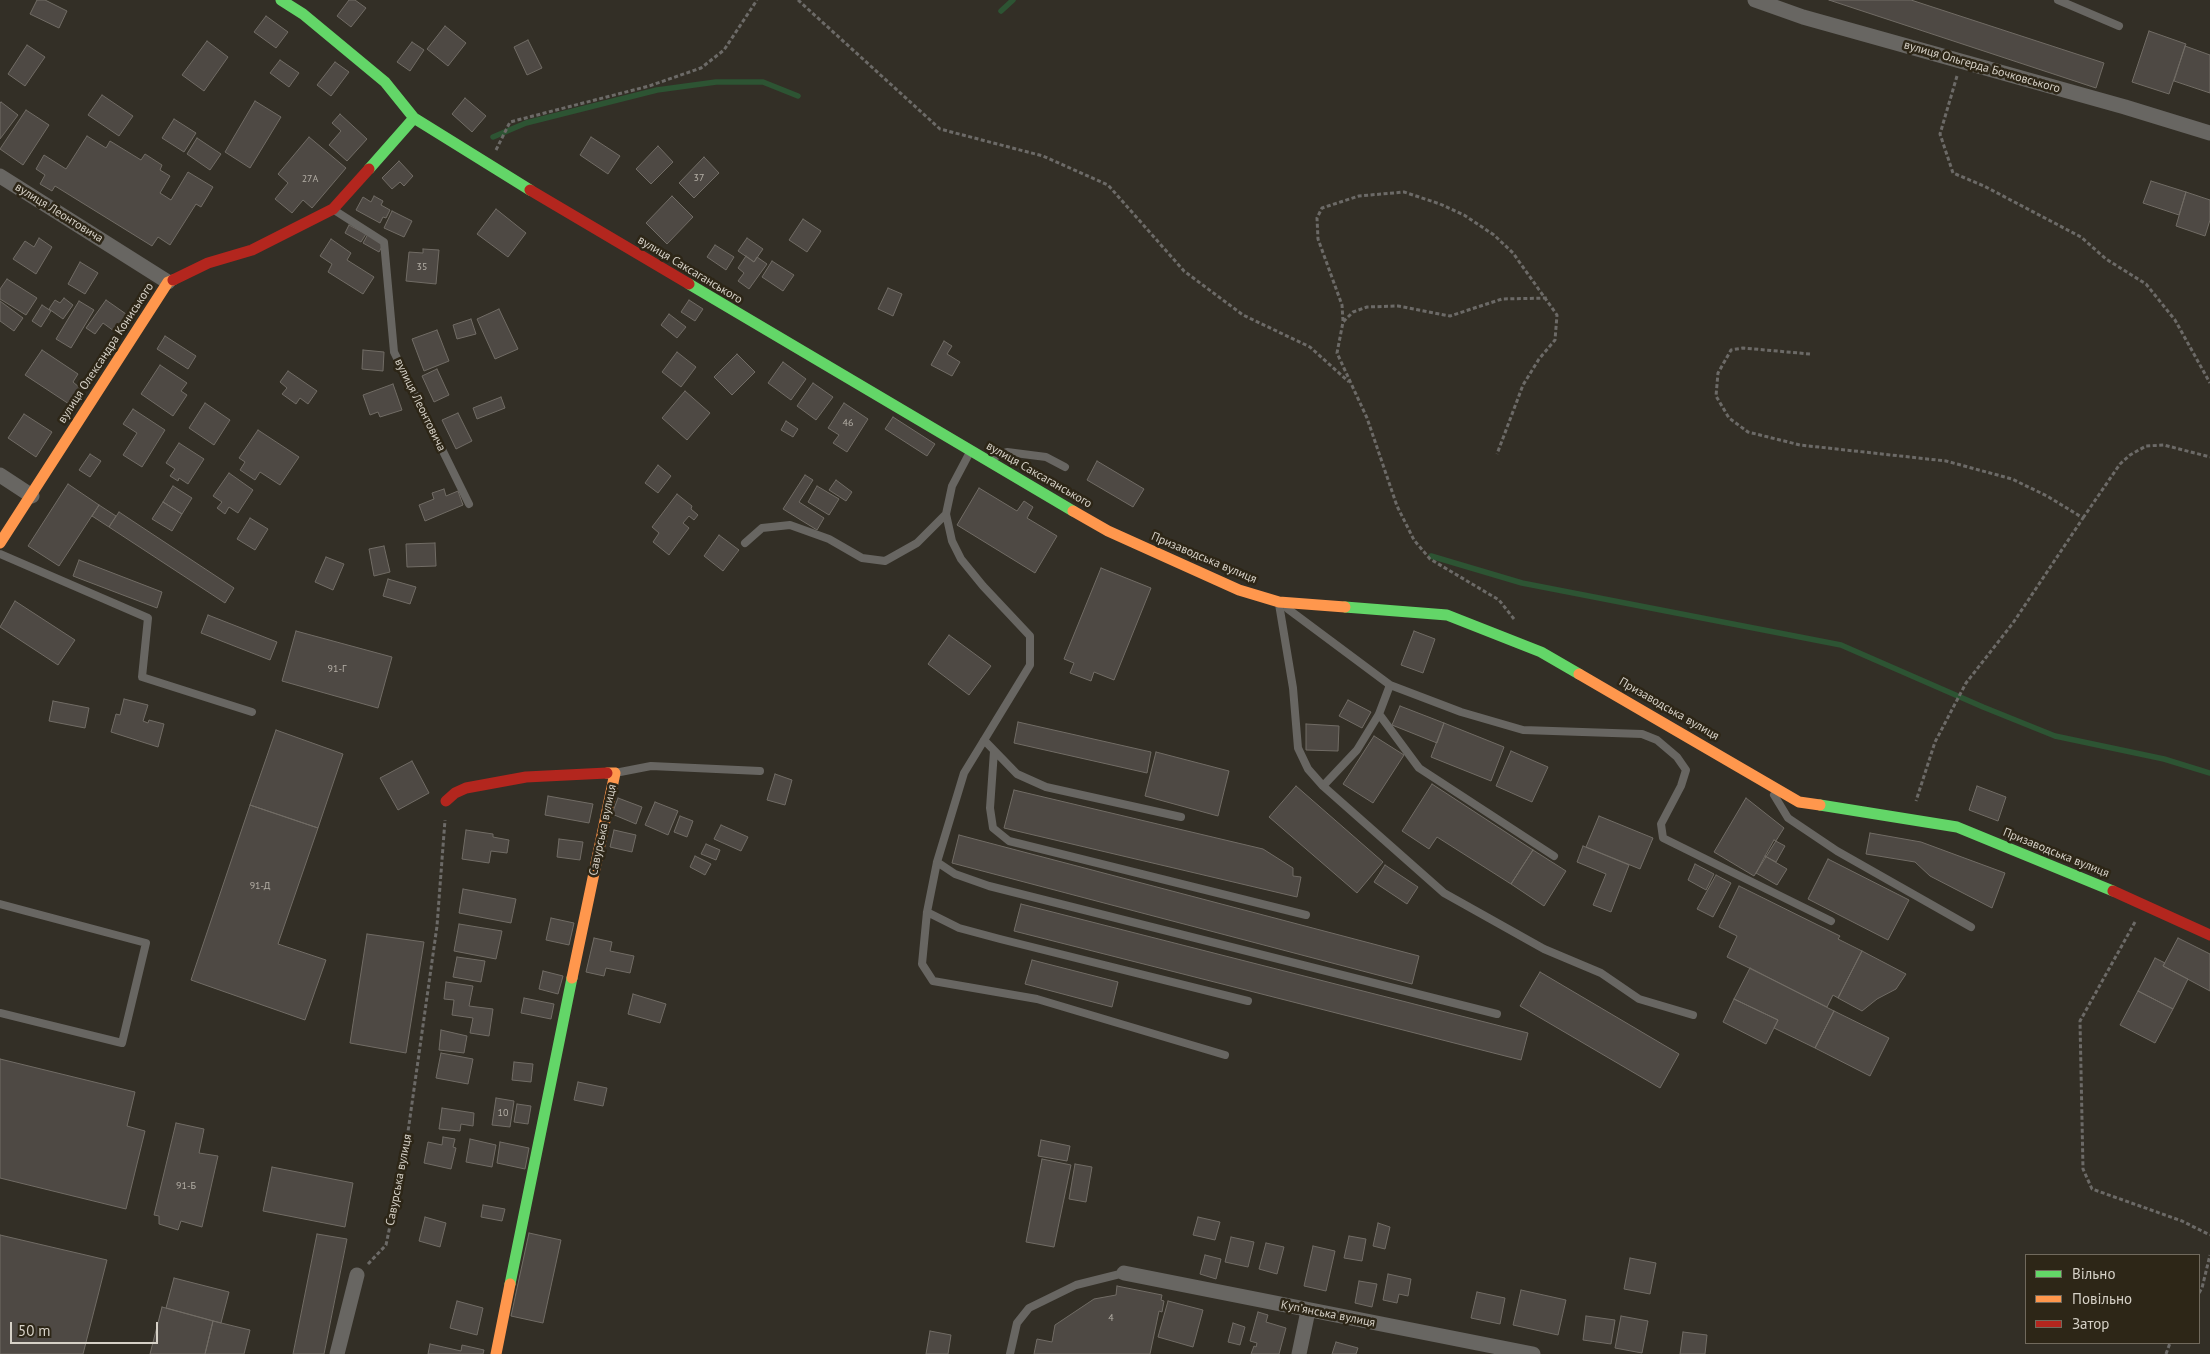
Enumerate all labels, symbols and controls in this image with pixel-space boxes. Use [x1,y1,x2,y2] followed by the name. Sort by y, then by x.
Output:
[1902,38,2062,96] street label: вулиця Ольгерда Бочковського
[694,172,704,184] house number: 37
[302,173,318,185] house number: 27А
[12,180,106,246] street label: вулиця Леонтовича
[635,233,745,307] street label: вулиця Саксаганського
[417,261,427,273] house number: 35
[55,280,157,426] street label: вулиця Олександра Кониського
[391,356,449,454] street label: вулиця Леонтовича
[843,417,853,429] house number: 46
[984,439,1094,511] street label: вулиця Саксаганського
[1149,529,1259,587] street label: Призаводська вулиця
[328,663,346,675] house number: 91-Г
[1616,674,1722,744] street label: Призаводська вулиця
[586,783,620,877] street label: Савурська вулиця
[2001,825,2111,881] street label: Призаводська вулиця
[250,880,270,892] house number: 91-Д
[498,1107,508,1119] house number: 10
[383,1133,415,1227] street label: Савурська вулиця
[176,1180,196,1192] house number: 91-Б
[2025,1254,2200,1344] legend
[2072,1264,2115,1283] text: Вільно
[2072,1289,2132,1308] text: Повільно
[1280,1298,1376,1330] street label: Купʼянська вулиця
[12,1312,160,1344] scale bar
[1108,1312,1114,1324] house number: 4
[2072,1314,2109,1333] text: Затор
[18,1321,51,1340] text: 50 m

